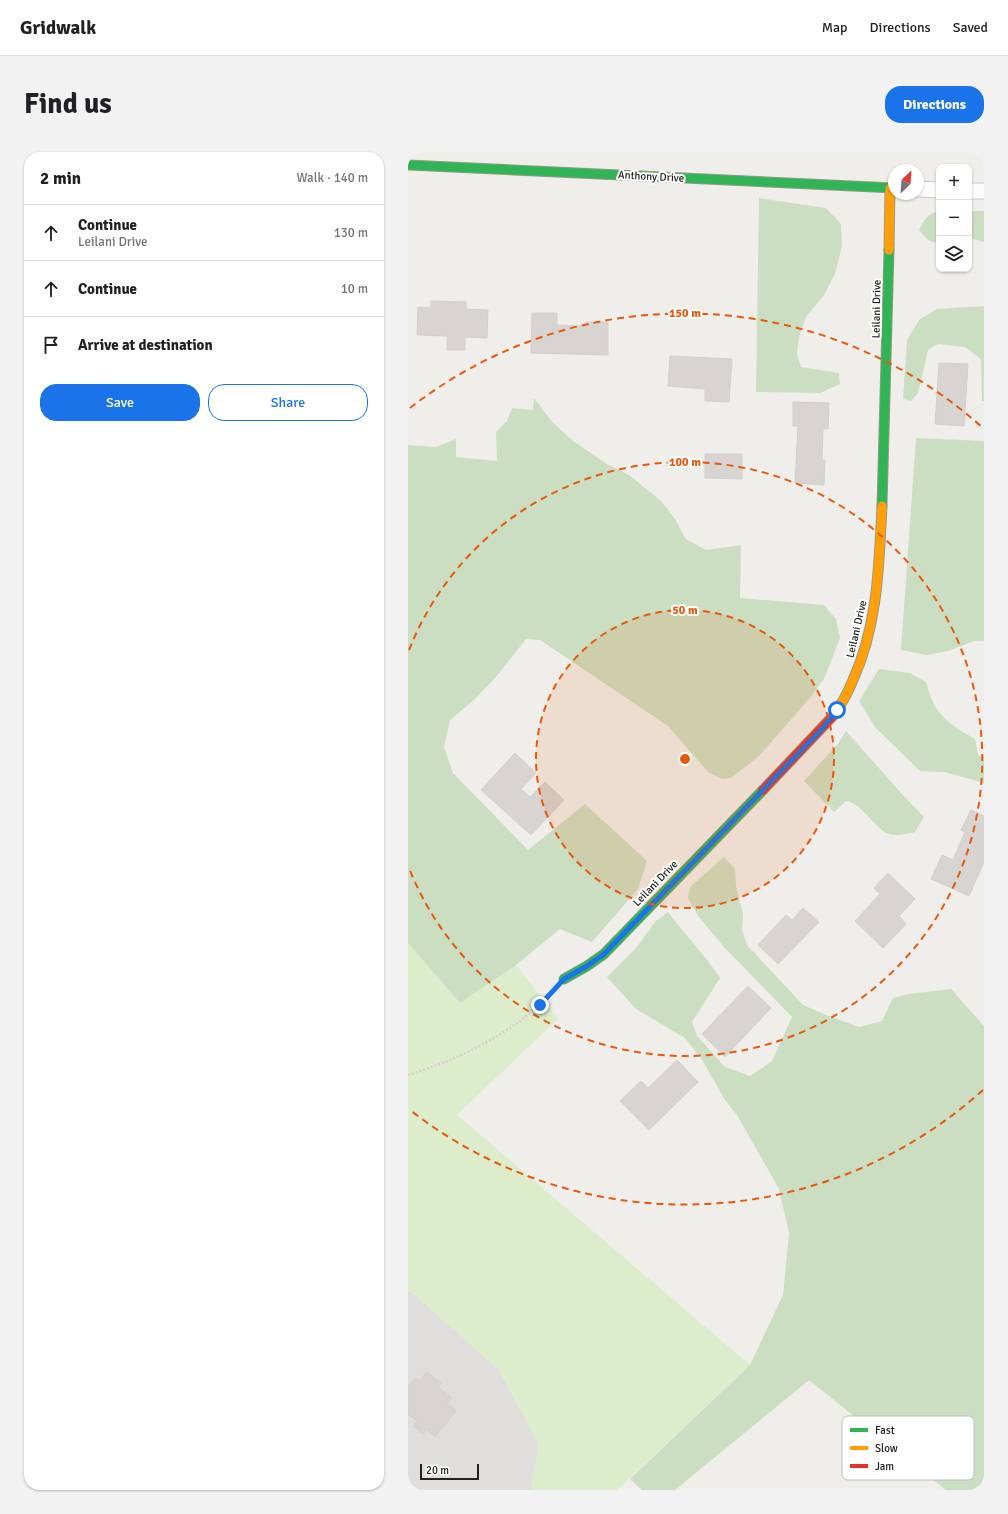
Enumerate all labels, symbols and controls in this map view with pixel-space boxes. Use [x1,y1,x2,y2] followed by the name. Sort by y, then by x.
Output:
[20,16,96,40] text: Gridwalk
[822,19,848,36] text: Map
[870,19,931,36] text: Directions
[953,19,988,36] text: Saved
[885,86,984,123] button: Directions
[24,87,112,121] text: Find us
[888,164,924,200] north arrow
[936,164,972,272] map controls
[936,164,972,200] button: +
[40,168,81,189] text: 2 min
[618,168,684,185] street label: Anthony Drive
[297,170,368,186] text: Walk · 140 m
[936,200,972,236] button: −
[78,216,137,234] text: Continue
[40,222,62,244] icon: ahead
[334,225,368,241] text: 130 m
[78,234,147,250] text: Leilani Drive
[936,236,972,272] button: layers
[40,278,62,300] icon: ahead
[78,280,137,298] text: Continue
[869,280,884,339] street label: Leilani Drive
[341,281,368,297] text: 10 m
[669,306,701,321] text: 150 m
[40,334,62,356] icon: arrive
[78,336,213,354] text: Arrive at destination
[40,384,200,421] button: Save
[208,384,368,421] button: Share
[669,455,701,470] text: 100 m
[844,599,869,659] street label: Leilani Drive
[672,603,698,618] text: 50 m
[828,701,846,719] route start
[678,752,692,766] centre of rings
[630,858,680,909] street label: Leilani Drive
[531,996,549,1014] route end
[842,1416,974,1480] legend
[875,1424,895,1437] text: Fast
[875,1442,898,1455] text: Slow
[875,1460,894,1473] text: Jam
[420,1462,479,1481] scale bar
[426,1464,449,1477] text: 20 m

